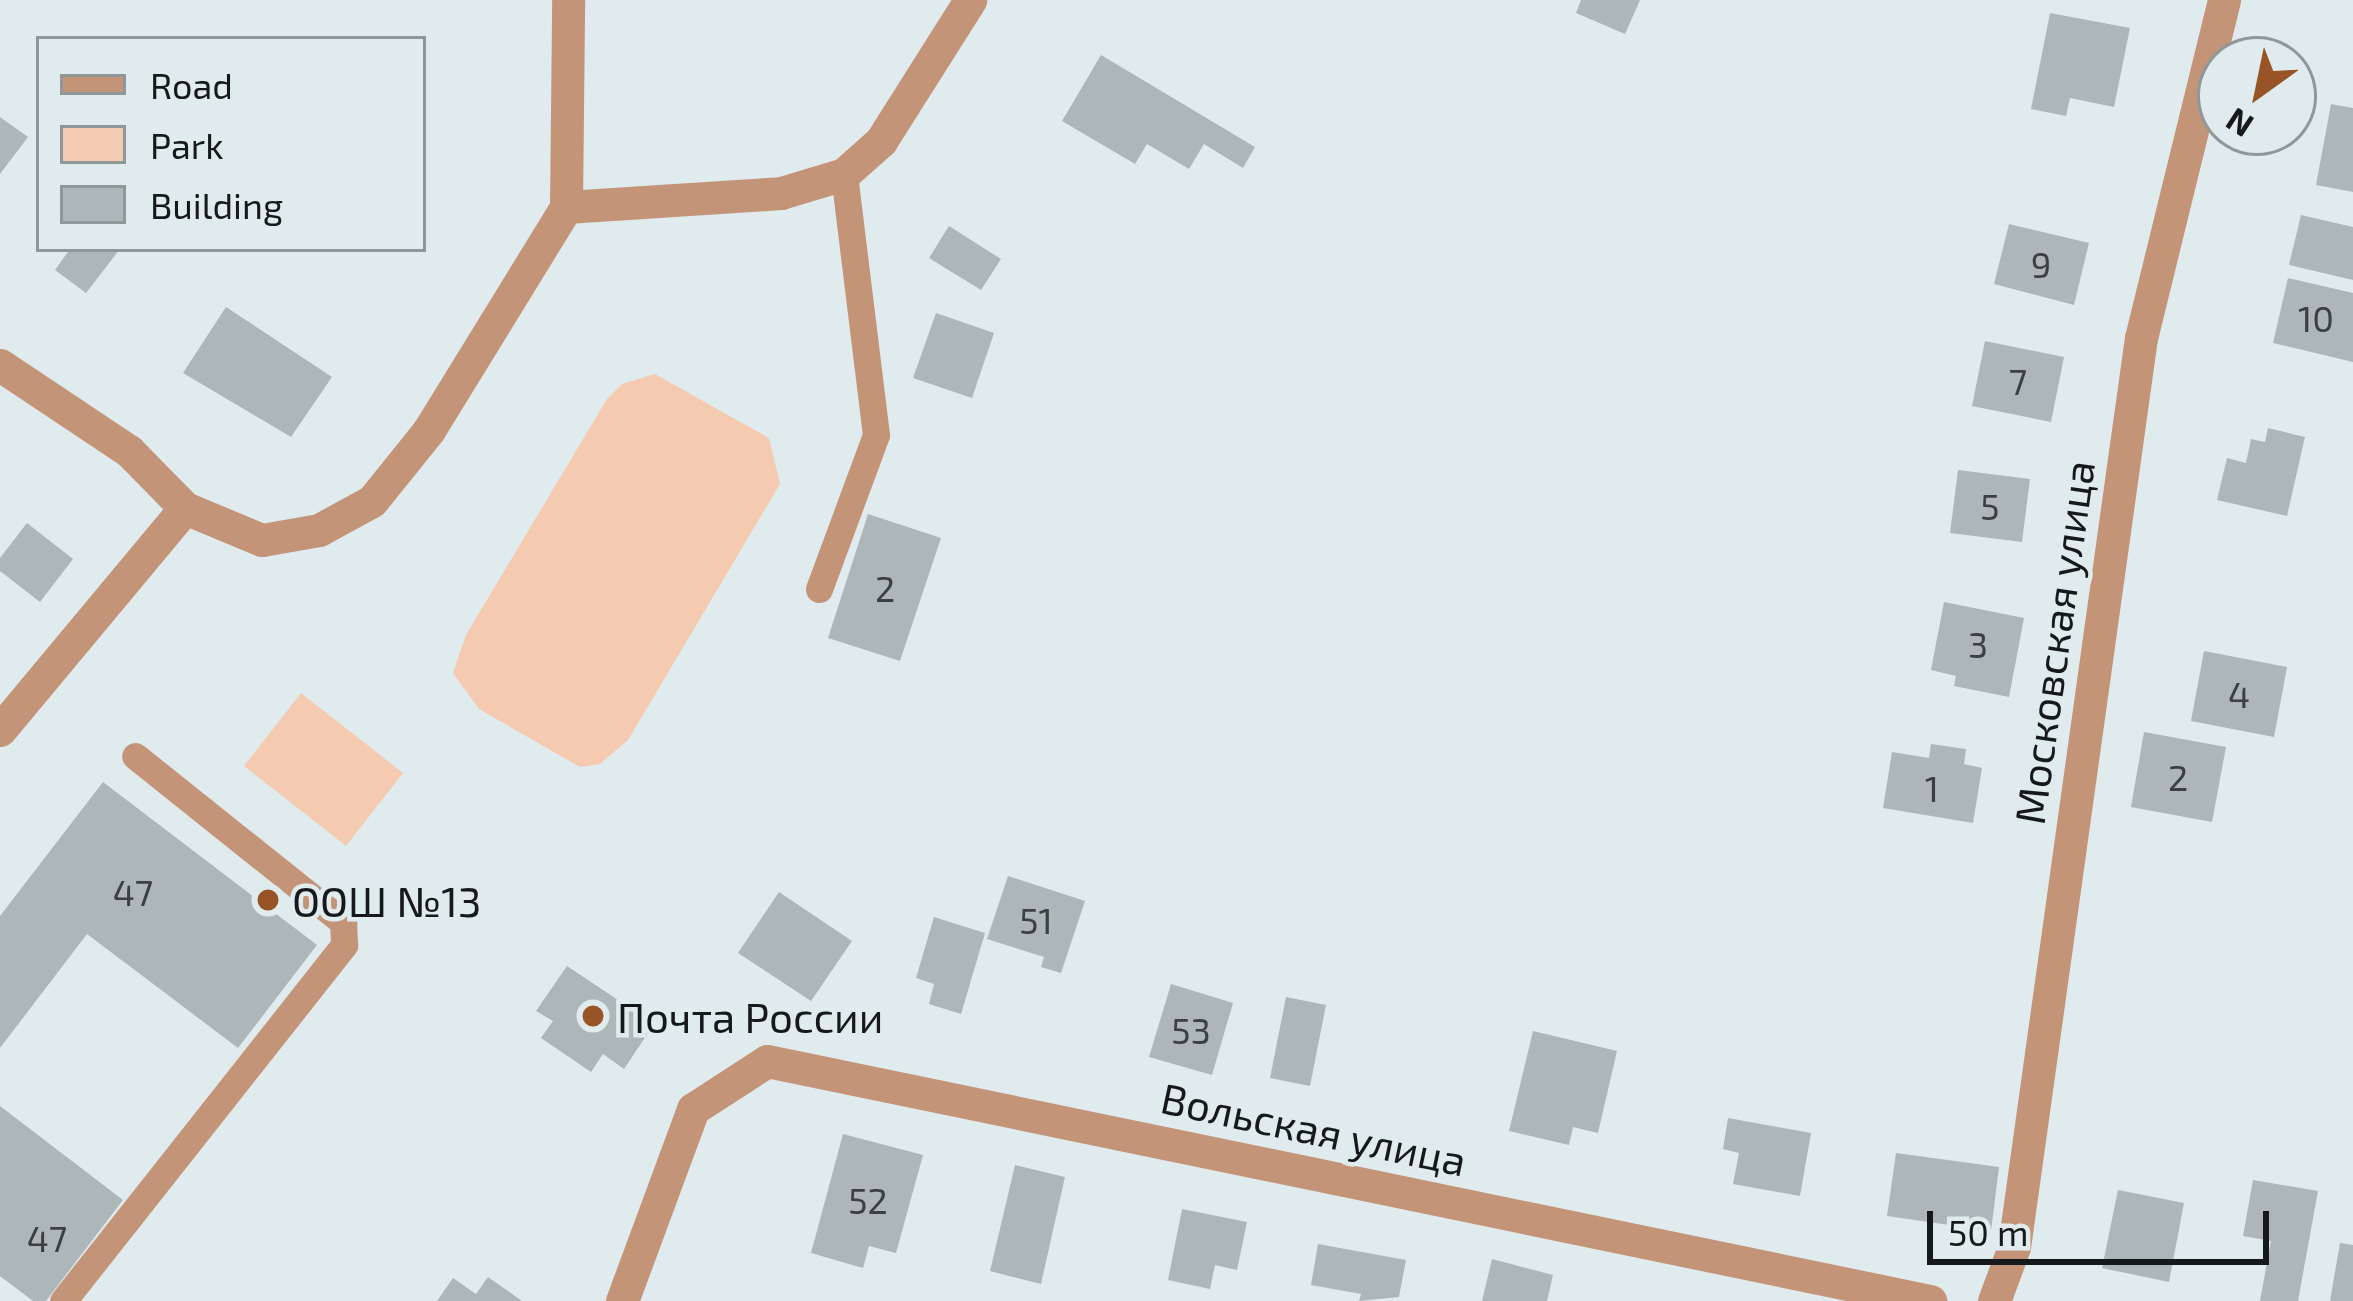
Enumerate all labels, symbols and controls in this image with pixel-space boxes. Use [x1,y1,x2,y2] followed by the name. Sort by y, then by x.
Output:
[36,36,426,252] legend
[2197,36,2317,156] north arrow
[150,63,233,106] text: Road
[2218,100,2260,147] text: N
[150,123,224,166] text: Park
[150,183,283,226] text: Building
[2031,242,2051,286] house number: 9
[2298,296,2334,340] house number: 10
[2009,359,2027,403] house number: 7
[2003,457,2103,827] street label: Московская улица
[1980,484,2000,528] house number: 5
[875,566,895,610] house number: 2
[1968,622,1988,666] house number: 3
[2228,672,2250,716] house number: 4
[2168,755,2188,799] house number: 2
[1925,766,1939,810] house number: 1
[113,870,153,914] house number: 47
[292,875,481,925] place label: ООШ №13
[255,887,281,913] marker: ООШ №13
[1019,898,1053,942] house number: 51
[617,991,883,1041] place label: Почта России
[580,1003,606,1029] marker: Почта России
[1171,1008,1211,1052] house number: 53
[1157,1071,1471,1185] street label: Вольская улица
[848,1178,888,1222] house number: 52
[1933,1187,2275,1261] scale bar
[1948,1210,2029,1253] text: 50 m
[27,1216,67,1260] house number: 47

